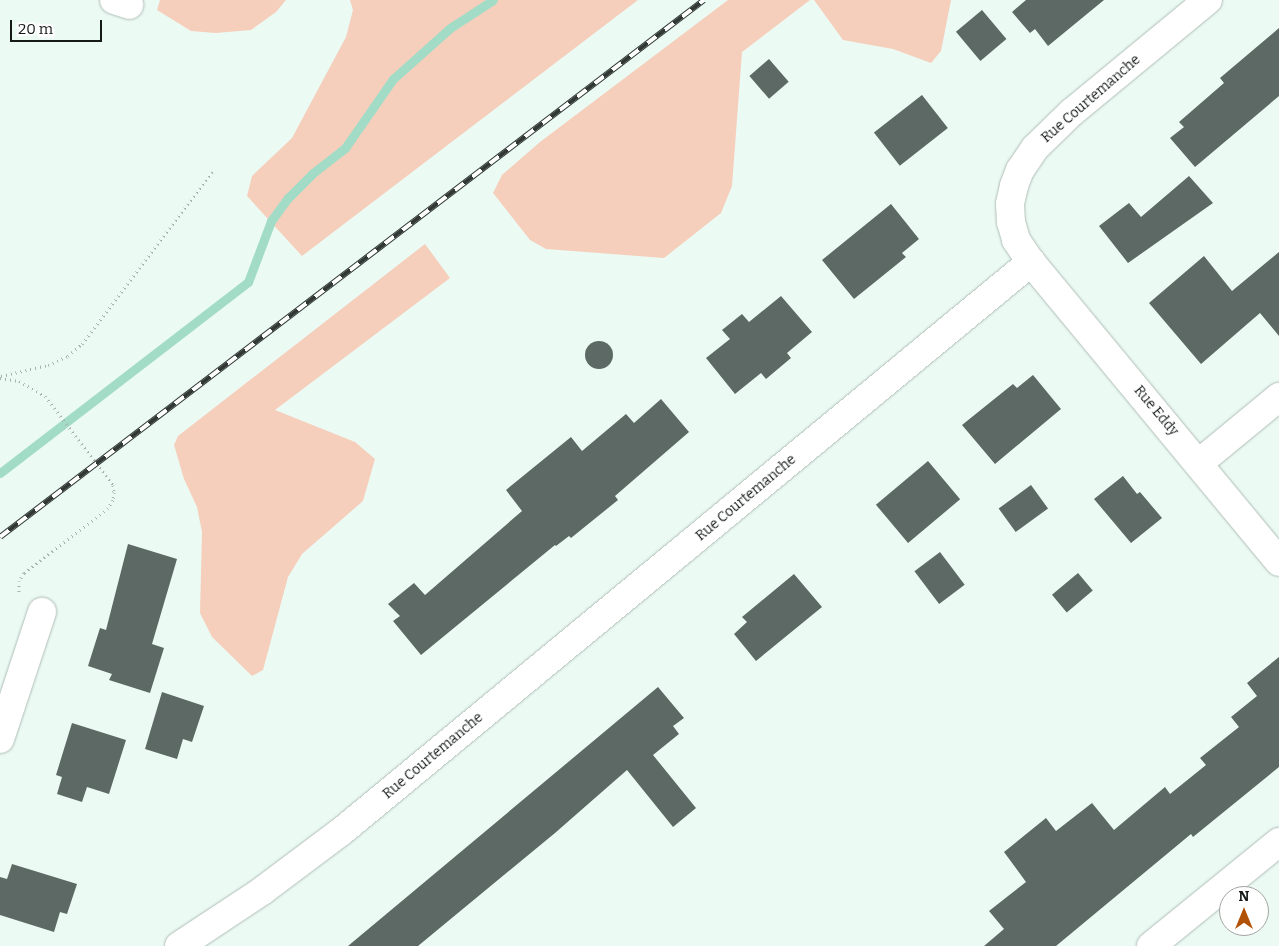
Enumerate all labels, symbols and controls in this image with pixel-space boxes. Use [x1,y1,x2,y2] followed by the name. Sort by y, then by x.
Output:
[12,10,105,42] scale bar
[18,20,53,38] text: 20 m
[1038,52,1144,146] street label: Rue Courtemanche
[1130,382,1182,440] street label: Rue Eddy
[693,451,799,545] street label: Rue Courtemanche
[380,709,486,803] street label: Rue Courtemanche
[1219,886,1269,936] north arrow
[1239,888,1249,905] text: N

